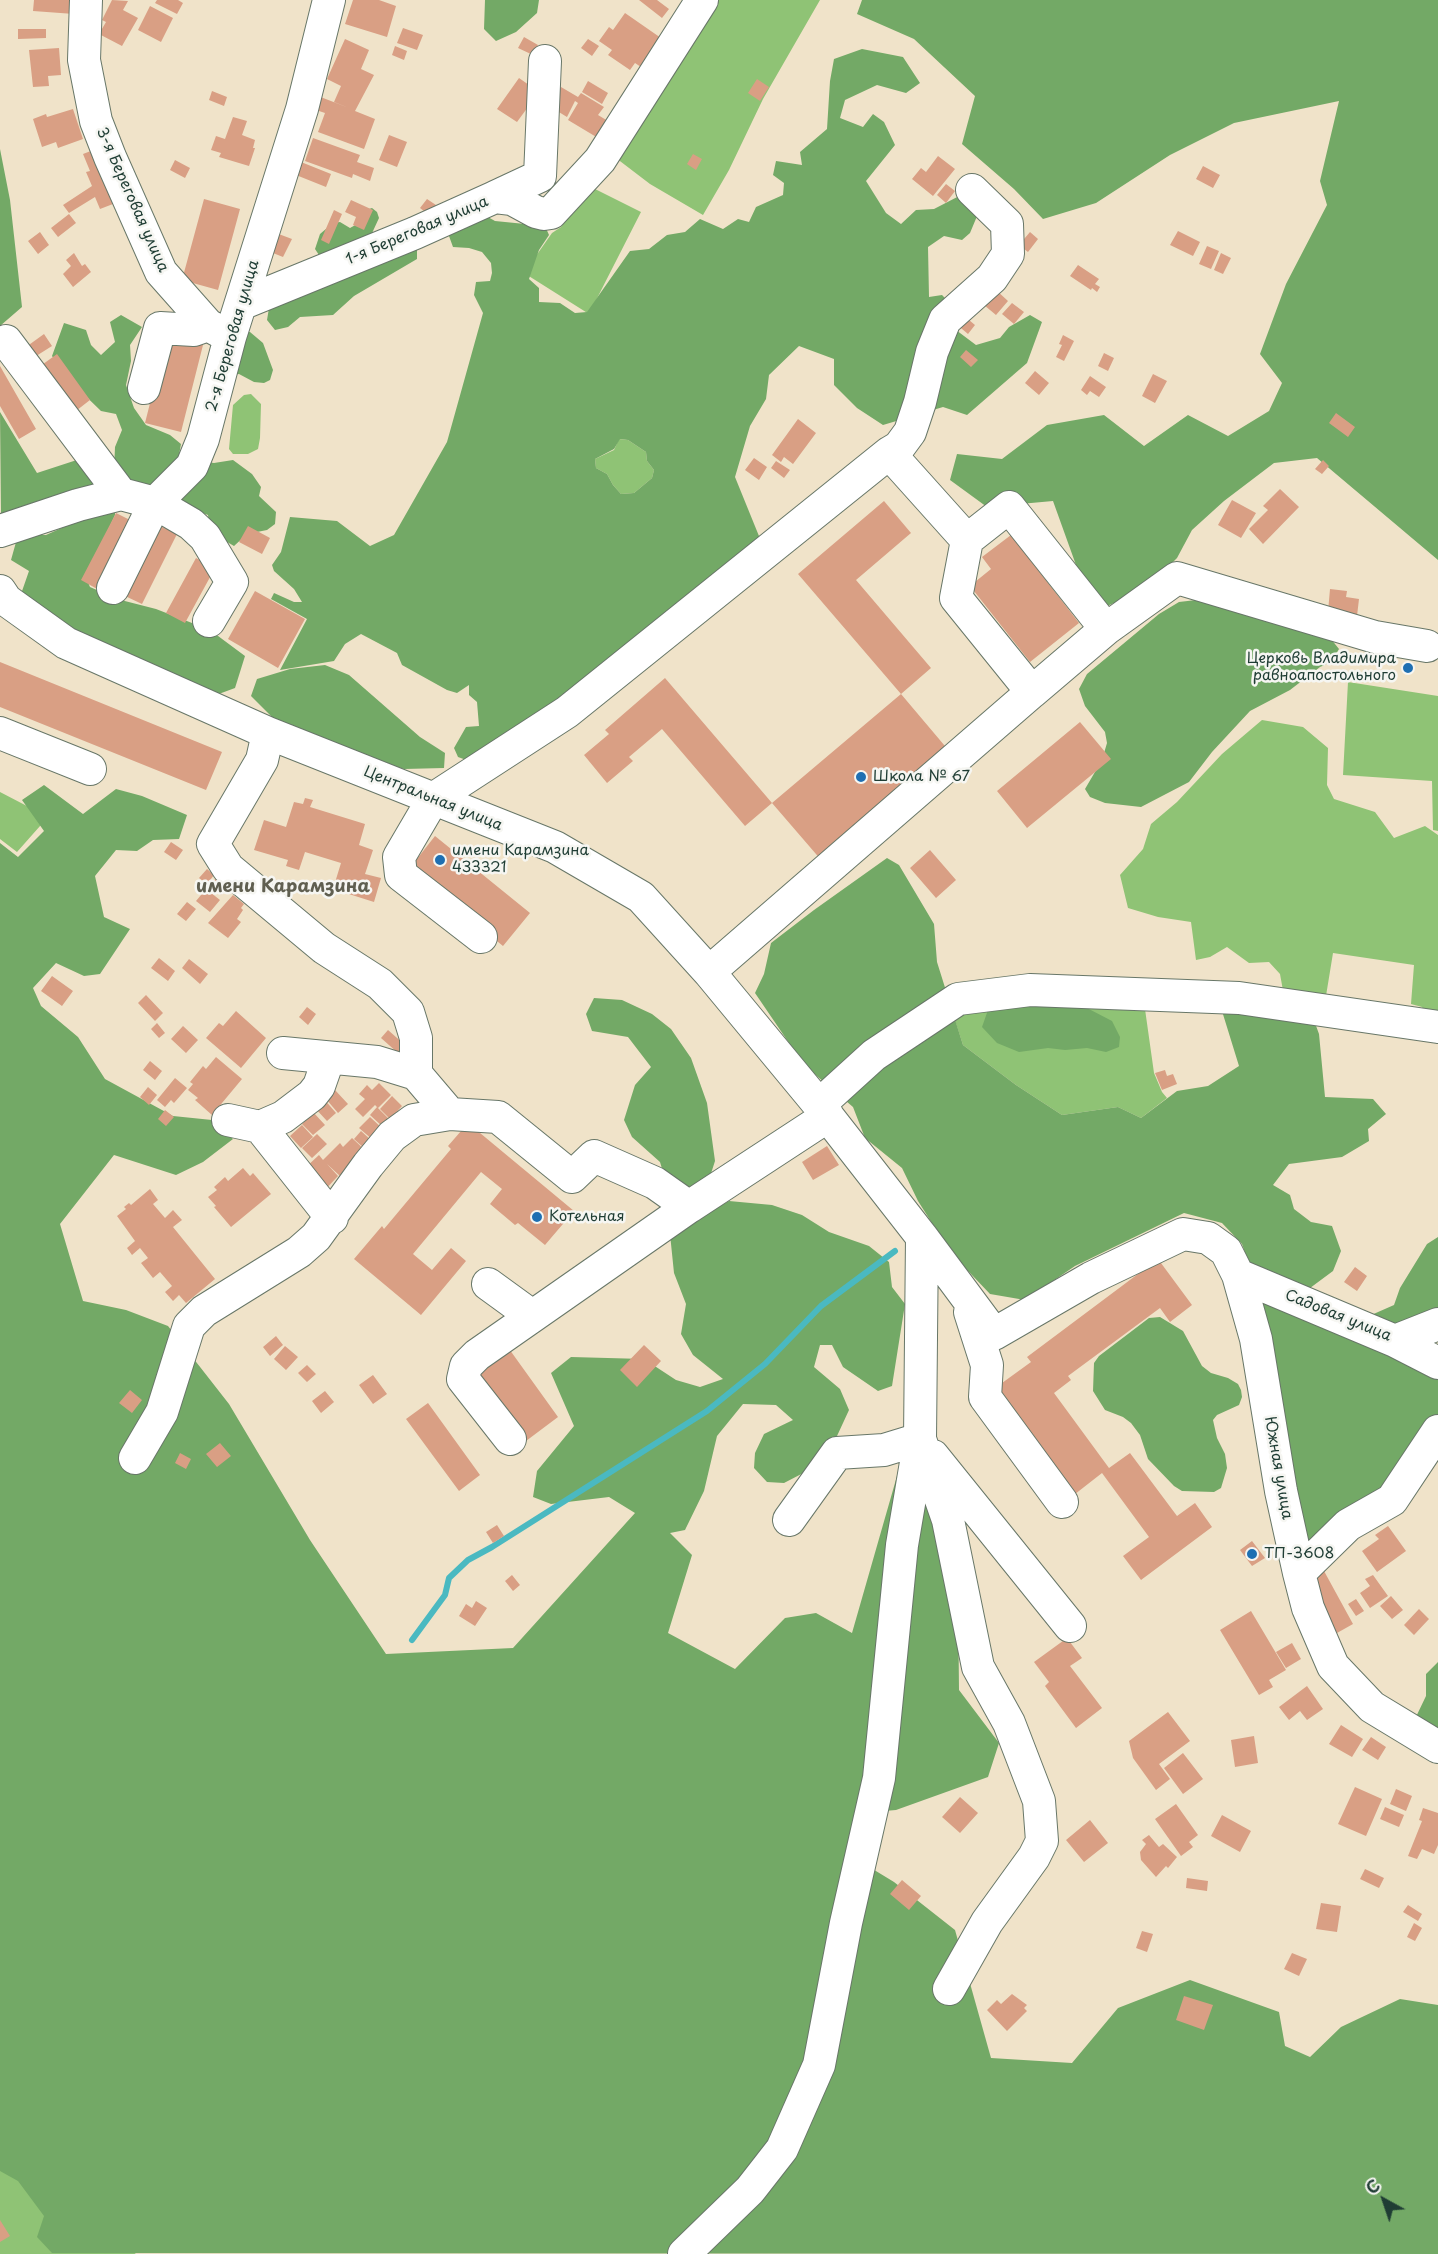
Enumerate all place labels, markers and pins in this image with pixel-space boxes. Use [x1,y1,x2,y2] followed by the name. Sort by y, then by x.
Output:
[1247,650,1396,685] place label: Церковь Владимира равноапостольного
[1401,661,1415,675] marker: Церковь Владимира равноапостольного
[873,768,970,786] place label: Школа № 67
[854,770,868,784] marker: Школа № 67
[452,842,589,877] place label: имени Карамзина 433321
[433,853,447,867] marker: имени Карамзина 433321
[549,1208,624,1226] place label: Котельная
[530,1210,544,1224] marker: Котельная
[1264,1545,1334,1563] place label: ТП-3608
[1245,1547,1259,1561] marker: ТП-3608

